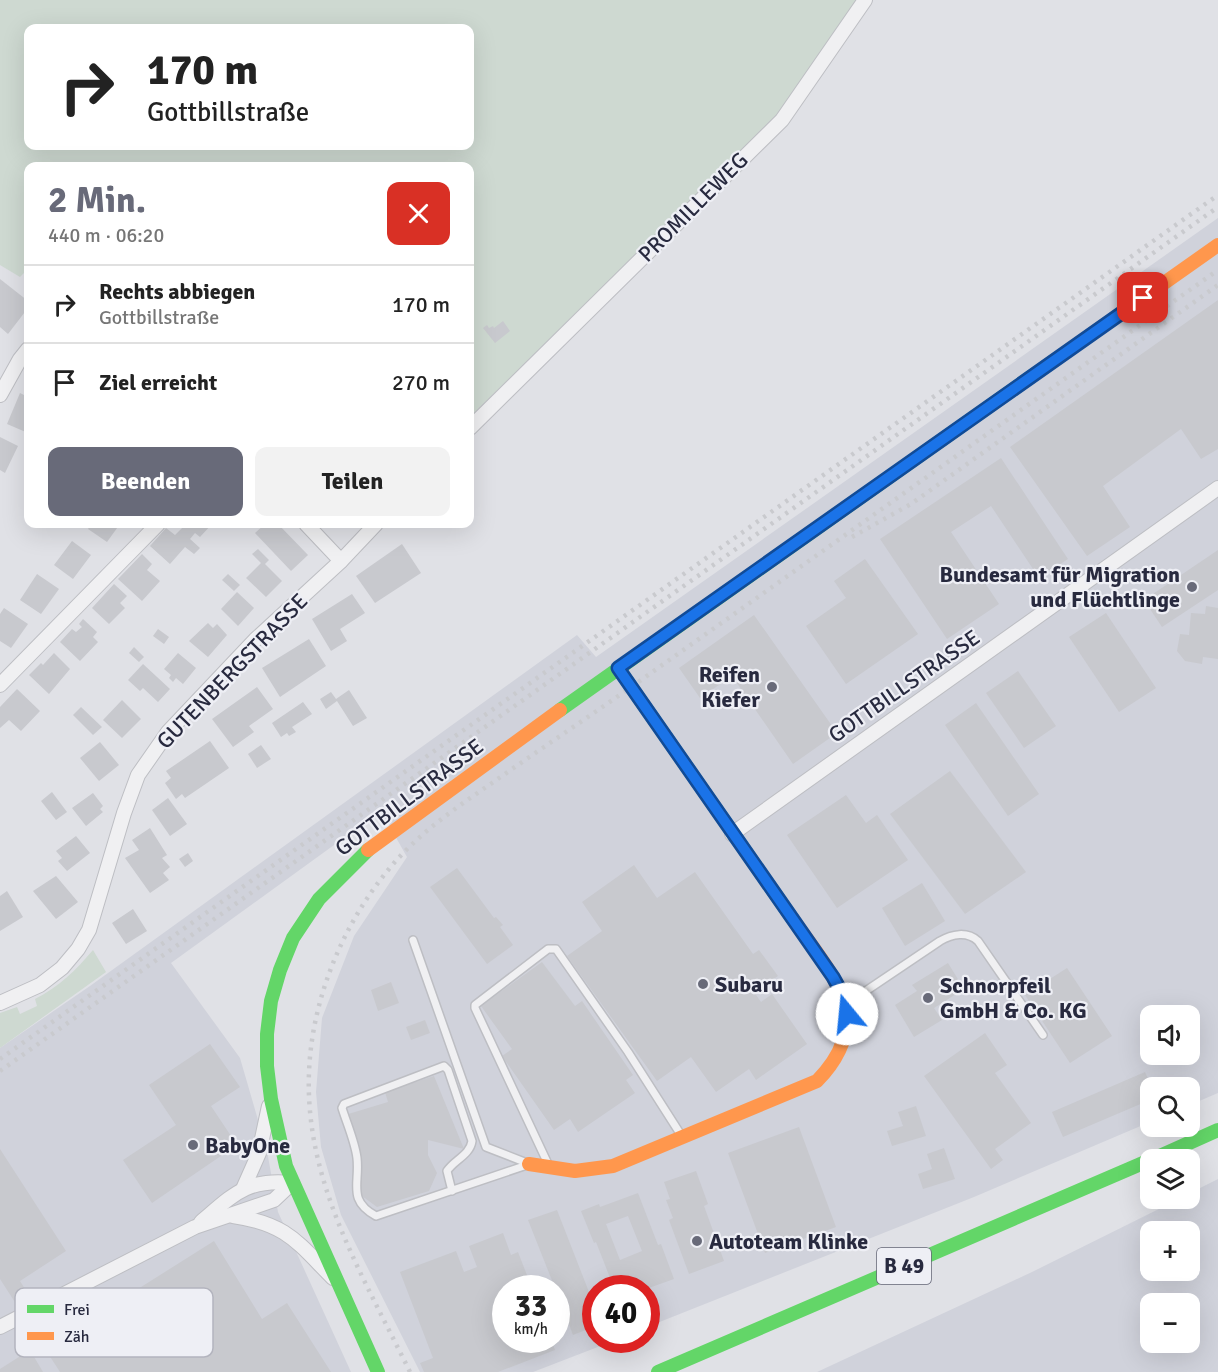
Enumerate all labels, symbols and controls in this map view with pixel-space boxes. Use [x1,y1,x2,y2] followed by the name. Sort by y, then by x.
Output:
[147,45,258,96] text: 170 m
[48,48,126,126] icon: right
[147,96,309,129] text: Gottbillstraße
[632,146,754,268] street label: PROMILLEWEG
[48,178,146,223] text: 2 Min.
[387,182,450,245] button: close
[48,223,164,248] text: 440 m · 06:20
[1117,272,1168,323] pin
[99,278,255,305] text: Rechts abbiegen
[1126,281,1159,314] icon: arrive
[48,288,81,321] icon: right
[392,291,450,318] text: 170 m
[99,305,219,330] text: Gottbillstraße
[48,366,81,399] icon: arrive
[99,369,217,396] text: Ziel erreicht
[392,369,450,396] text: 270 m
[48,447,243,516] button: Beenden
[255,447,450,516] button: Teilen
[939,561,1180,613] place label: Bundesamt für Migration und Flüchtlinge
[1185,580,1199,594] marker: Bundesamt für Migration und Flüchtlinge
[151,588,313,754] street label: GUTENBERGSTRASSE
[823,624,985,748] street label: GOTTBILLSTRASSE
[699,661,760,713] place label: Reifen Kiefer
[765,680,779,694] marker: Reifen Kiefer
[330,732,488,862] street label: GOTTBILLSTRASSE
[715,971,783,998] place label: Subaru
[940,972,1087,1024] place label: Schnorpfeil GmbH & Co. KG
[696,977,710,991] marker: Subaru
[815,982,879,1046] position arrow
[921,991,935,1005] marker: Schnorpfeil GmbH & Co. KG
[1140,1005,1200,1353] map controls
[1140,1005,1200,1065] button: sound
[1140,1077,1200,1137] button: search
[205,1132,290,1159] place label: BabyOne
[186,1138,200,1152] marker: BabyOne
[1140,1149,1200,1209] button: layers
[1140,1221,1200,1281] button: +
[709,1228,868,1255] place label: Autoteam Klinke
[690,1234,704,1248] marker: Autoteam Klinke
[877,1248,931,1284] road number: B 49
[582,1275,660,1353] speed limit sign: 40
[15,1288,213,1357] legend
[515,1288,547,1325] text: 33
[1140,1293,1200,1353] button: −
[64,1300,90,1320] text: Frei
[514,1320,548,1338] text: km/h
[64,1327,90,1347] text: Zäh

